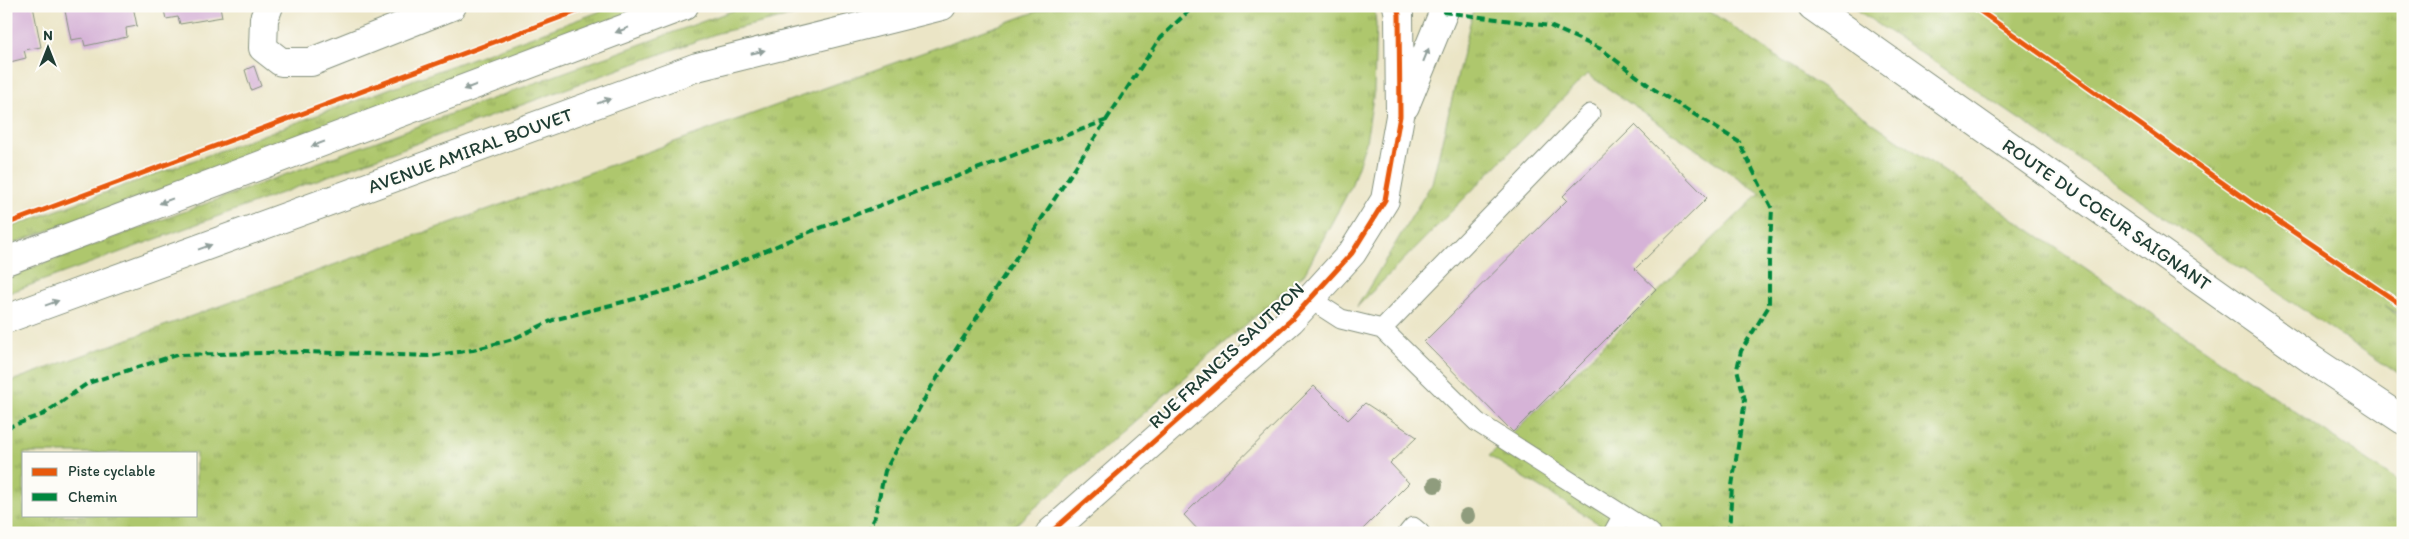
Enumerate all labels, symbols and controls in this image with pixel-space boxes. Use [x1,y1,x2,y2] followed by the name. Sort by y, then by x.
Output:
[22,22,72,72] north arrow
[615,26,630,34] one-way arrow
[43,27,53,44] text: N
[751,48,766,56] one-way arrow
[1422,48,1430,62] one-way arrow
[463,84,478,91] one-way arrow
[597,97,612,105] one-way arrow
[365,103,576,198] street label: AVENUE AMIRAL BOUVET
[1998,133,2216,296] street label: ROUTE DU COEUR SAIGNANT
[310,140,325,148] one-way arrow
[158,197,173,205] one-way arrow
[197,243,212,250] one-way arrow
[1144,277,1309,433] street label: RUE FRANCIS SAUTRON
[45,299,60,307] one-way arrow
[22,452,198,516] legend
[68,462,155,480] text: Piste cyclable
[68,488,118,506] text: Chemin

